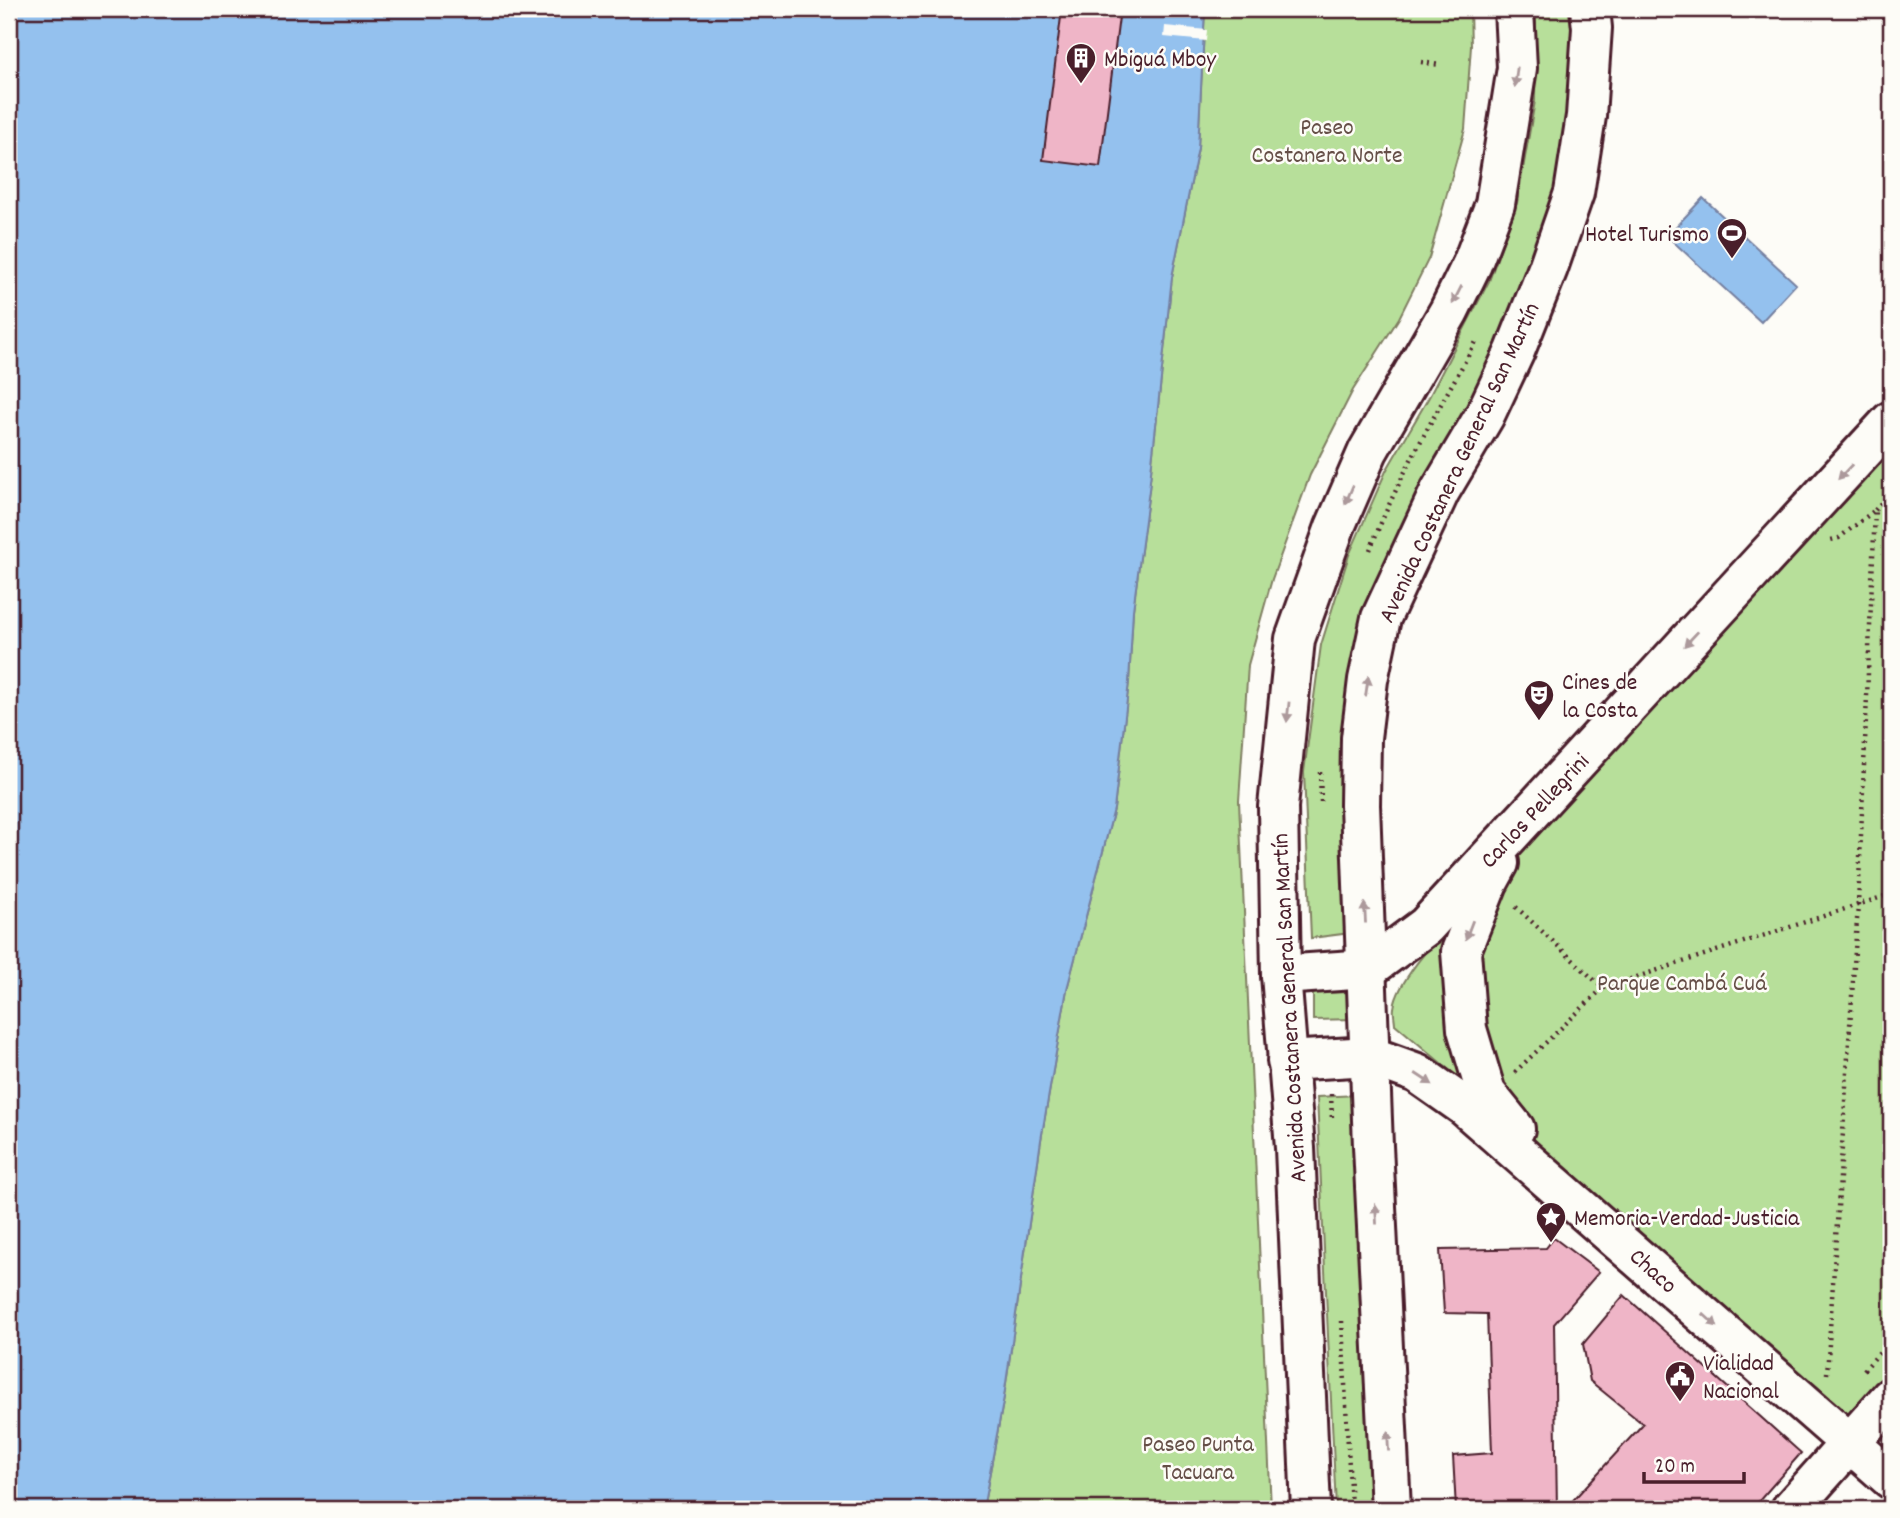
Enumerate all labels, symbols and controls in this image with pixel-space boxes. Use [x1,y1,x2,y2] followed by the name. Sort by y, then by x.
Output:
[1064,41,1098,85] building icon: Mbiguá Mboy
[1104,44,1217,78] place label: Mbiguá Mboy
[1510,66,1521,88] one-way arrow
[1252,112,1402,174] park label: Paseo Costanera Norte
[1715,216,1749,260] sports icon: Hotel Turismo
[1585,219,1709,253] place label: Hotel Turismo
[1451,285,1462,305] one-way arrow
[1371,298,1550,629] street label: Avenida Costanera General San Martín
[1838,463,1854,480] one-way arrow
[1343,485,1355,505] one-way arrow
[1684,630,1700,647] one-way arrow
[1562,667,1638,729] place label: Cines de la Costa
[1362,675,1373,697] one-way arrow
[1522,678,1556,722] theatre icon: Cines de la Costa
[1282,701,1293,723] one-way arrow
[1474,747,1599,877] street label: Carlos Pellegrini
[1265,832,1317,1183] street label: Avenida Costanera General San Martín
[1360,902,1371,924] one-way arrow
[1464,920,1475,941] one-way arrow
[1597,968,1767,1002] park label: Parque Cambá Cuá
[1414,1072,1434,1085] one-way arrow
[1534,1200,1568,1244] place icon: Memoria-Verdad-Justicia
[1370,1203,1381,1225] one-way arrow
[1574,1203,1800,1237] place label: Memoria-Verdad-Justicia
[1620,1241,1684,1303] street label: Chaco
[1701,1312,1719,1328] one-way arrow
[1703,1348,1779,1410] place label: Vialidad Nacional
[1663,1359,1697,1403] public building icon: Vialidad Nacional
[1142,1429,1254,1491] park label: Paseo Punta Tacuara
[1382,1430,1393,1452] one-way arrow
[1644,1441,1744,1485] scale bar
[1655,1453,1695,1483] text: 20 m

